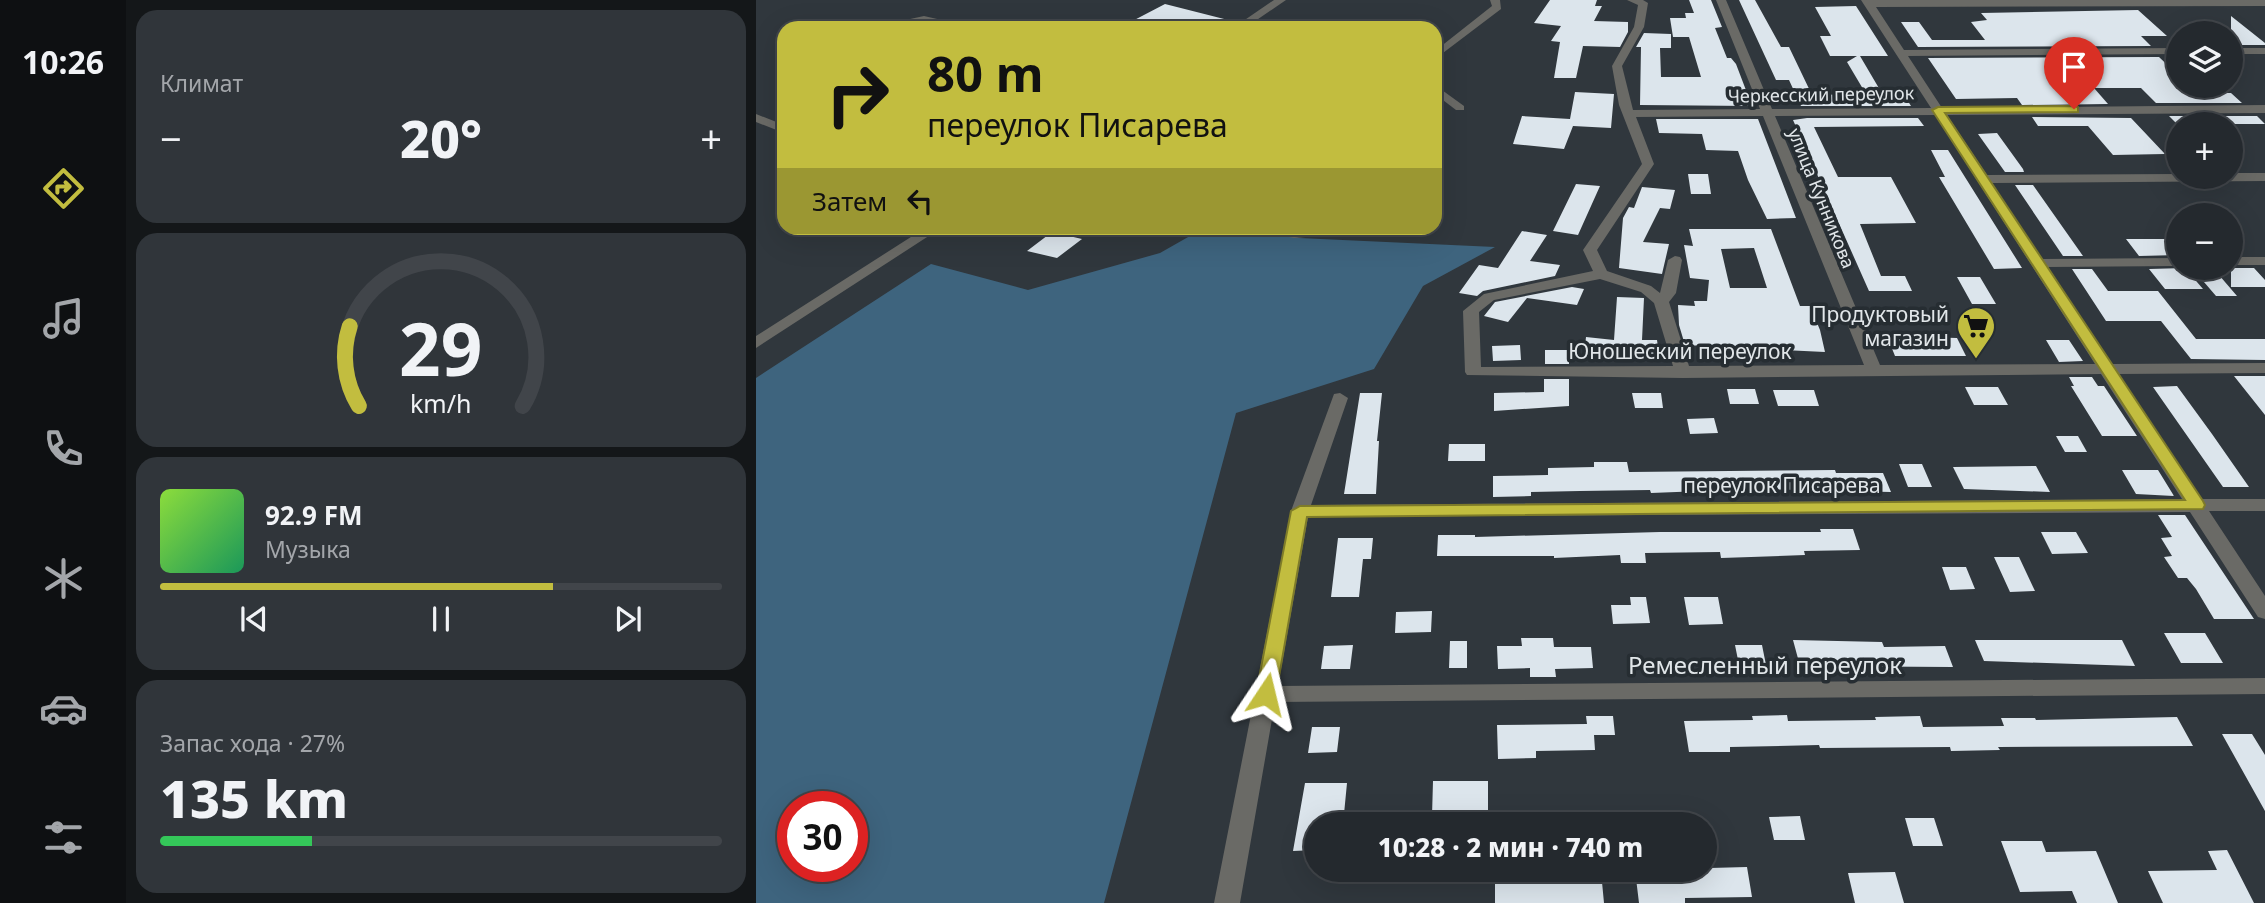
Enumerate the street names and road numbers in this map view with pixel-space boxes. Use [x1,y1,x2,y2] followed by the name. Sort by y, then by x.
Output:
[1728,80,1915,108] street label: Черкесский переулок
[1783,124,1861,272] street label: улица Кунникова
[1568,337,1792,365] street label: Юношеский переулок
[1683,471,1881,499] street label: переулок Писарева
[1628,648,1902,681] street label: Ремесленный переулок

